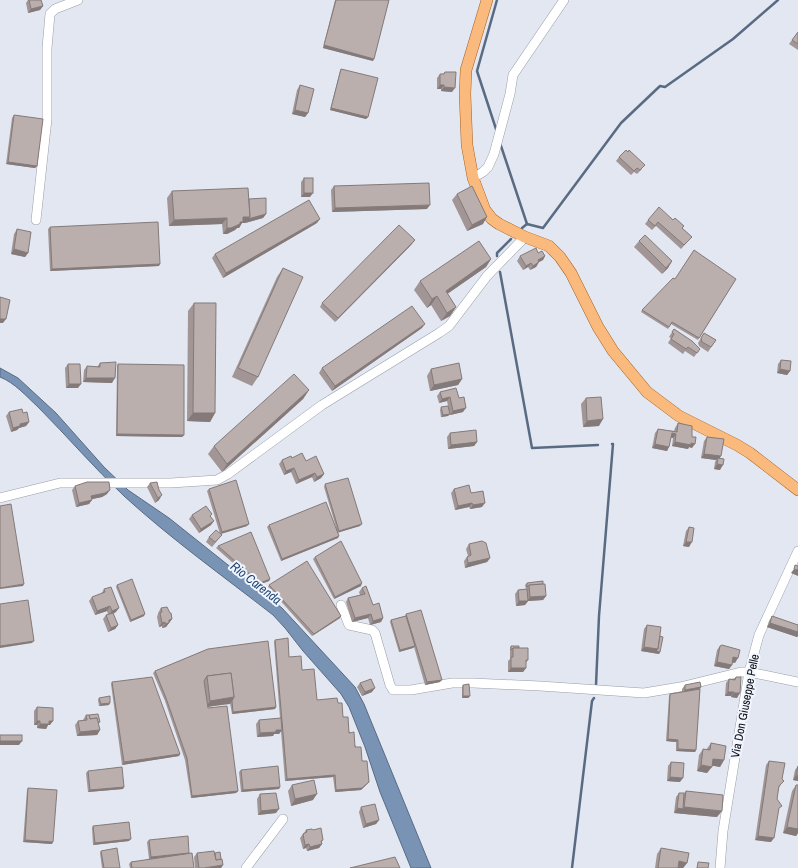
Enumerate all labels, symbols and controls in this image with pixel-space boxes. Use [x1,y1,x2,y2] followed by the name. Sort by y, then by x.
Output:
[227,558,285,608] water label: Rio Carenda
[727,653,763,759] street label: Via Don Giuseppe Pelle

